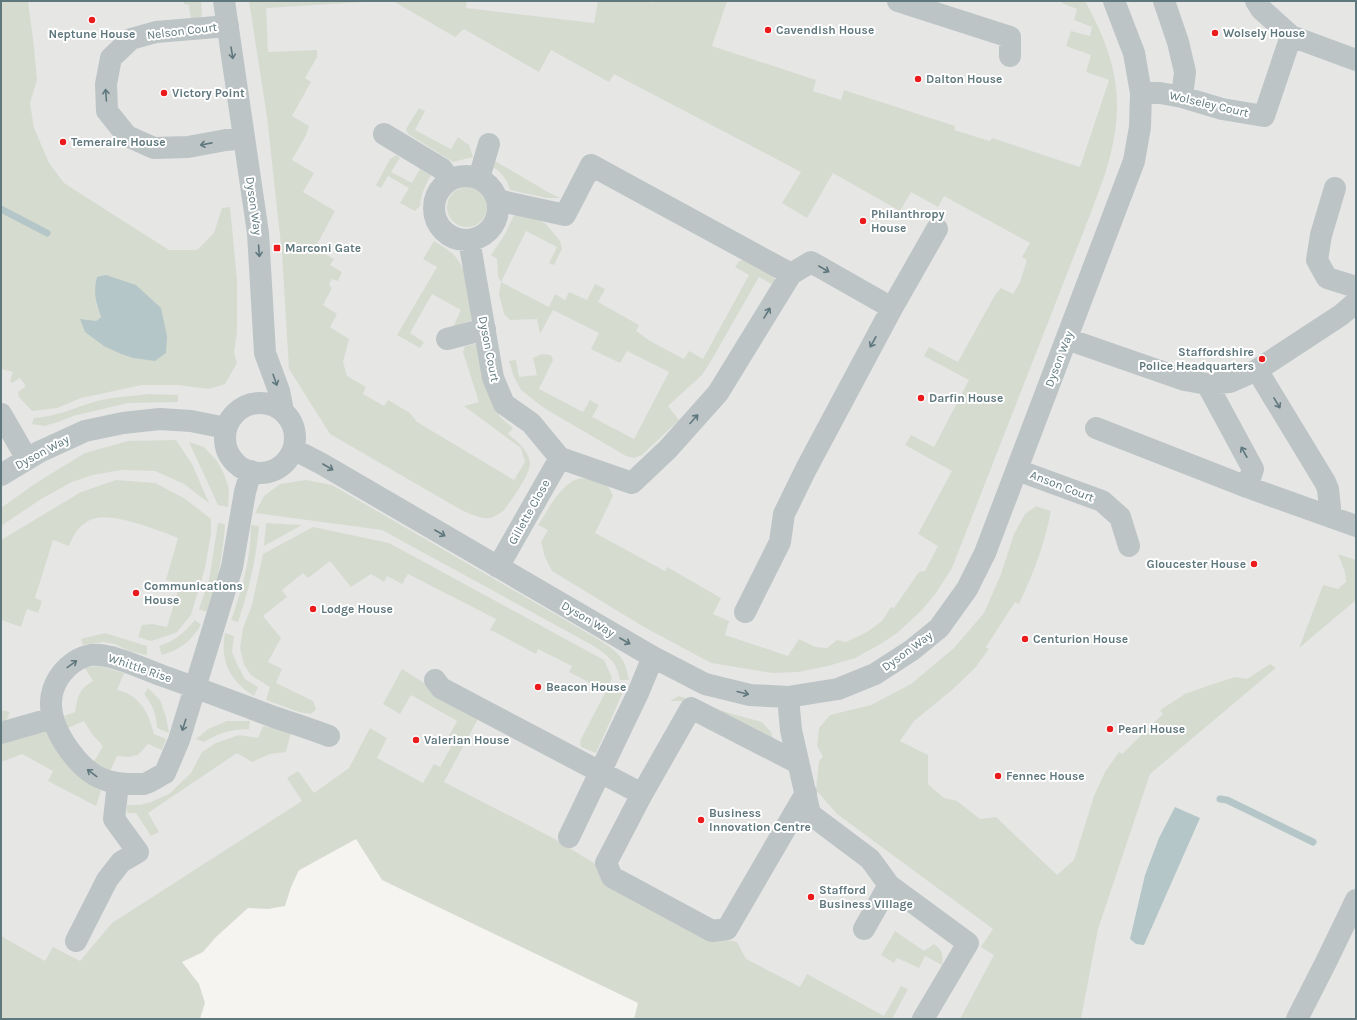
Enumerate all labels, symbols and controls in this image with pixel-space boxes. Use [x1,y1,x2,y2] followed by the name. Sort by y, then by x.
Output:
[87,15,97,25] marker: Neptune House
[146,20,218,42] street label: Nelson Court
[776,23,874,37] place label: Cavendish House
[763,25,773,35] marker: Cavendish House
[1223,26,1305,40] place label: Wolsely House
[49,27,135,41] place label: Neptune House
[1210,28,1220,38] marker: Wolsely House
[228,46,236,59] one-way arrow
[926,72,1002,86] place label: Dalton House
[913,74,923,84] marker: Dalton House
[172,86,245,100] place label: Victory Point
[159,88,169,98] marker: Victory Point
[1168,88,1250,120] street label: Wolseley Court
[103,89,110,102] one-way arrow
[71,135,166,149] place label: Temeraire House
[58,137,68,147] marker: Temeraire House
[200,140,213,148] one-way arrow
[243,176,265,237] street label: Dyson Way
[871,207,945,235] place label: Philanthropy House
[858,216,868,226] marker: Philanthropy House
[285,241,361,255] place label: Marconi Gate
[272,243,282,253] marker: Marconi Gate
[255,244,263,257] one-way arrow
[818,266,830,274] one-way arrow
[764,307,772,319] one-way arrow
[476,315,502,383] street label: Dyson Court
[1042,329,1076,389] street label: Dyson Way
[869,336,876,348] one-way arrow
[1139,345,1254,373] place label: Staffordshire Police Headquarters
[1257,354,1267,364] marker: Staffordshire Police Headquarters
[271,373,279,385] one-way arrow
[929,391,1003,405] place label: Darfin House
[916,393,926,403] marker: Darfin House
[1273,397,1281,408] one-way arrow
[689,414,698,425] one-way arrow
[13,432,72,472] street label: Dyson Way
[1240,446,1248,458] one-way arrow
[322,464,334,472] one-way arrow
[1028,467,1096,505] street label: Anson Court
[505,477,553,547] street label: Gillette Close
[434,529,446,537] one-way arrow
[1147,557,1246,571] place label: Gloucester House
[1249,559,1259,569] marker: Gloucester House
[144,579,243,607] place label: Communications House
[131,588,141,598] marker: Communications House
[559,598,617,640] street label: Dyson Way
[321,602,393,616] place label: Lodge House
[308,604,318,614] marker: Lodge House
[879,628,935,674] street label: Dyson Way
[1033,632,1128,646] place label: Centurion House
[1020,634,1030,644] marker: Centurion House
[619,637,631,645] one-way arrow
[106,651,174,685] street label: Whittle Rise
[66,660,77,668] one-way arrow
[546,680,626,694] place label: Beacon House
[533,682,543,692] marker: Beacon House
[736,690,749,698] one-way arrow
[180,718,187,731] one-way arrow
[1118,722,1185,736] place label: Pearl House
[1105,724,1115,734] marker: Pearl House
[424,733,509,747] place label: Valerian House
[411,735,421,745] marker: Valerian House
[87,769,98,777] one-way arrow
[1006,769,1085,783] place label: Fennec House
[993,771,1003,781] marker: Fennec House
[709,806,811,834] place label: Business Innovation Centre
[696,815,706,825] marker: Business Innovation Centre
[819,883,913,911] place label: Stafford Business Village
[806,892,816,902] marker: Stafford Business Village

